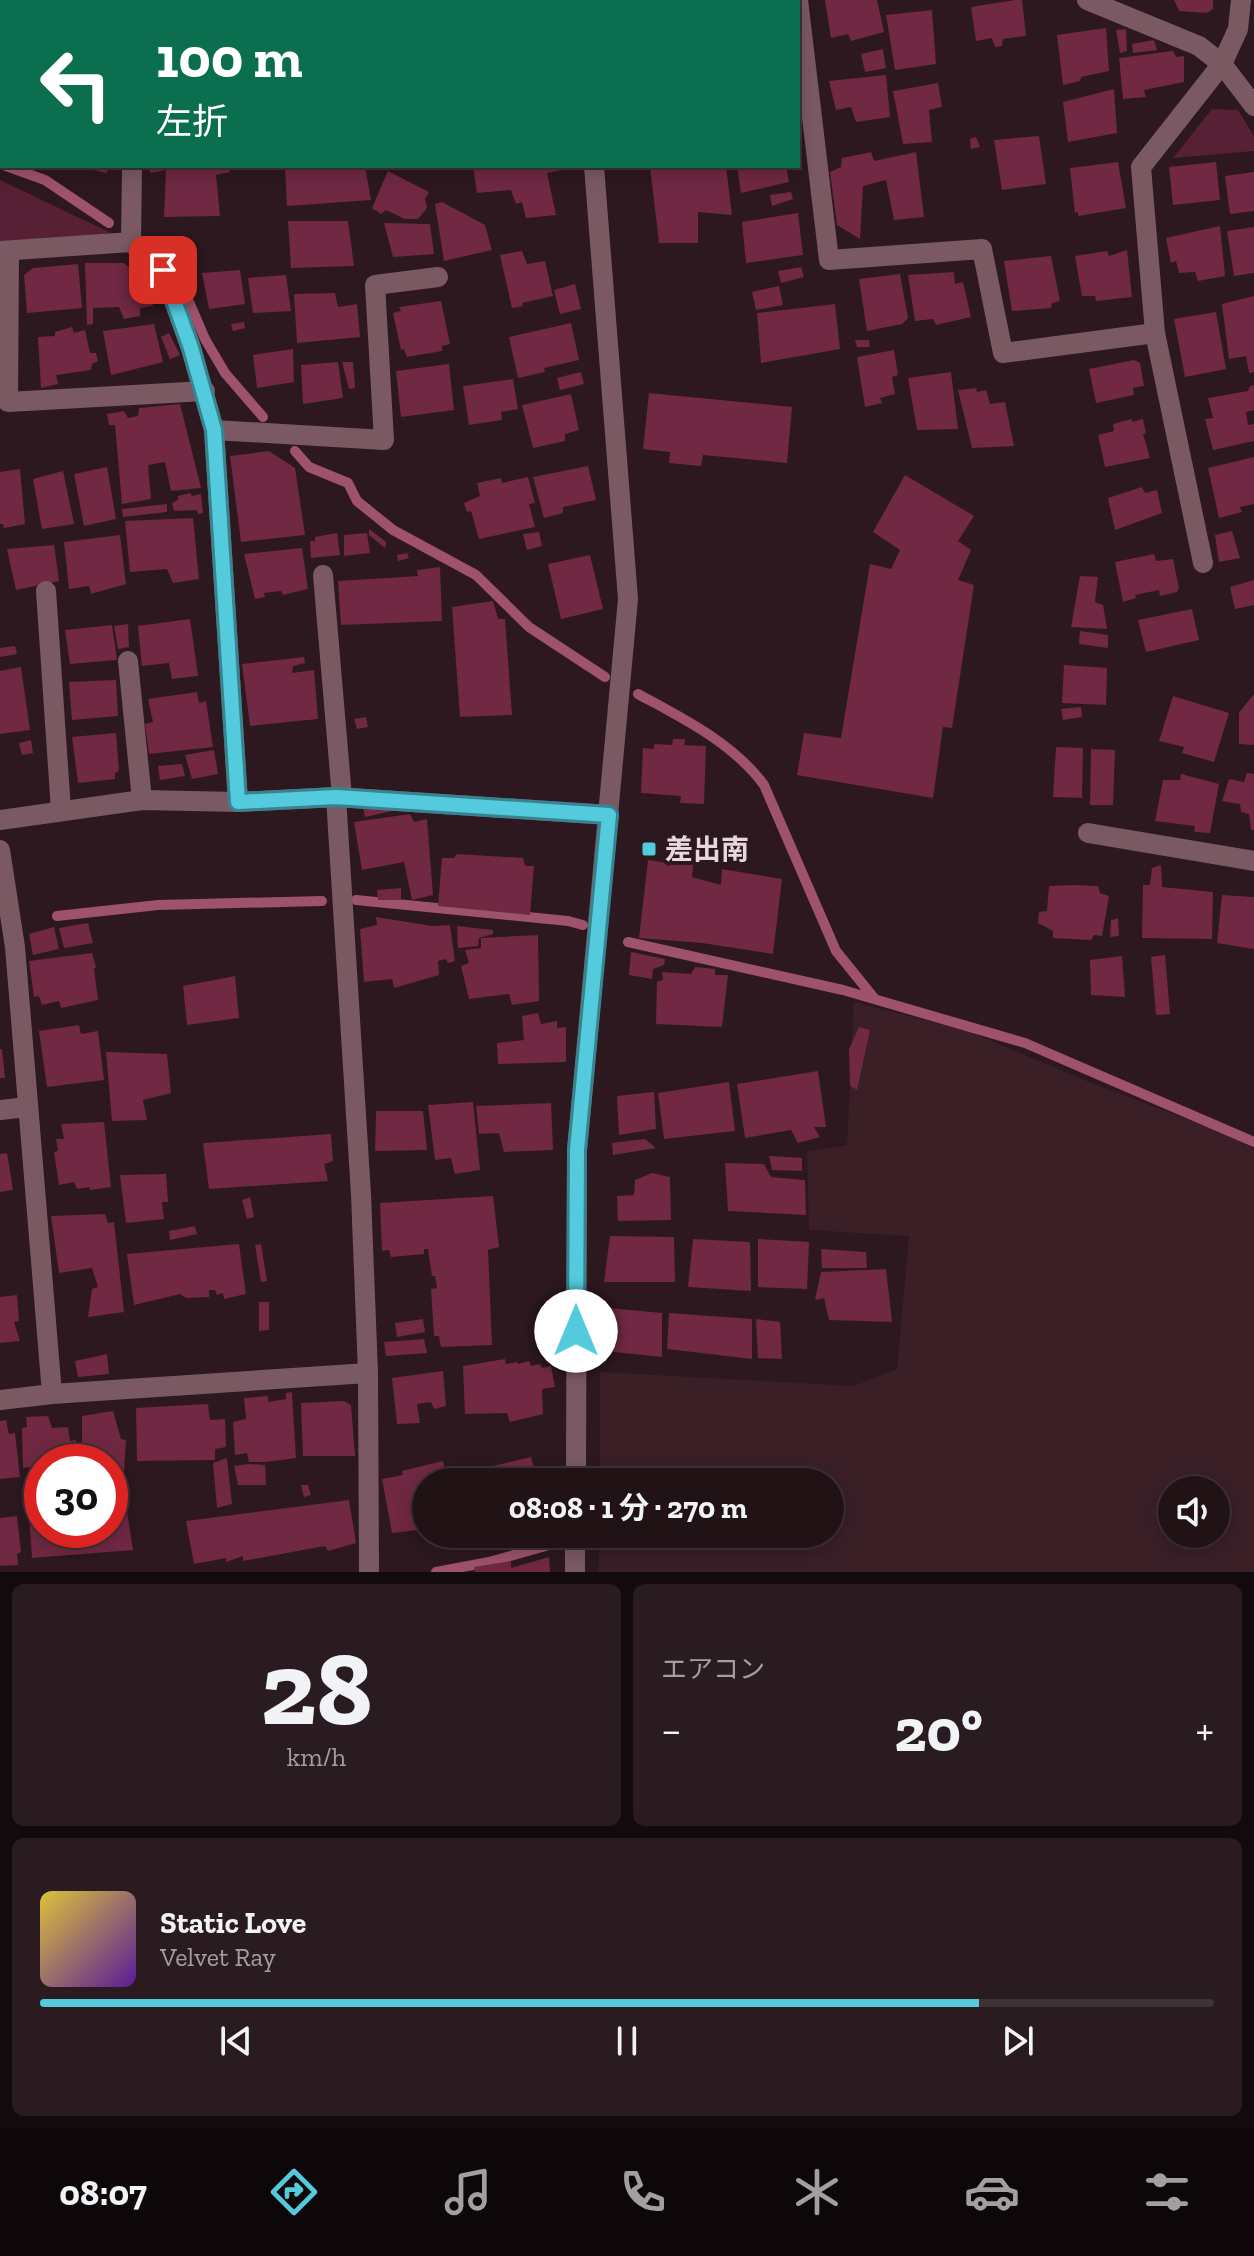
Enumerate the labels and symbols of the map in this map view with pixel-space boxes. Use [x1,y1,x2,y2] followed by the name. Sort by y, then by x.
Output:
[129,236,197,304] pin
[665,833,749,866] place label: 差出南
[640,840,658,858] marker: 差出南
[534,1289,618,1373] position arrow
[24,1444,128,1548] speed limit sign: 30

